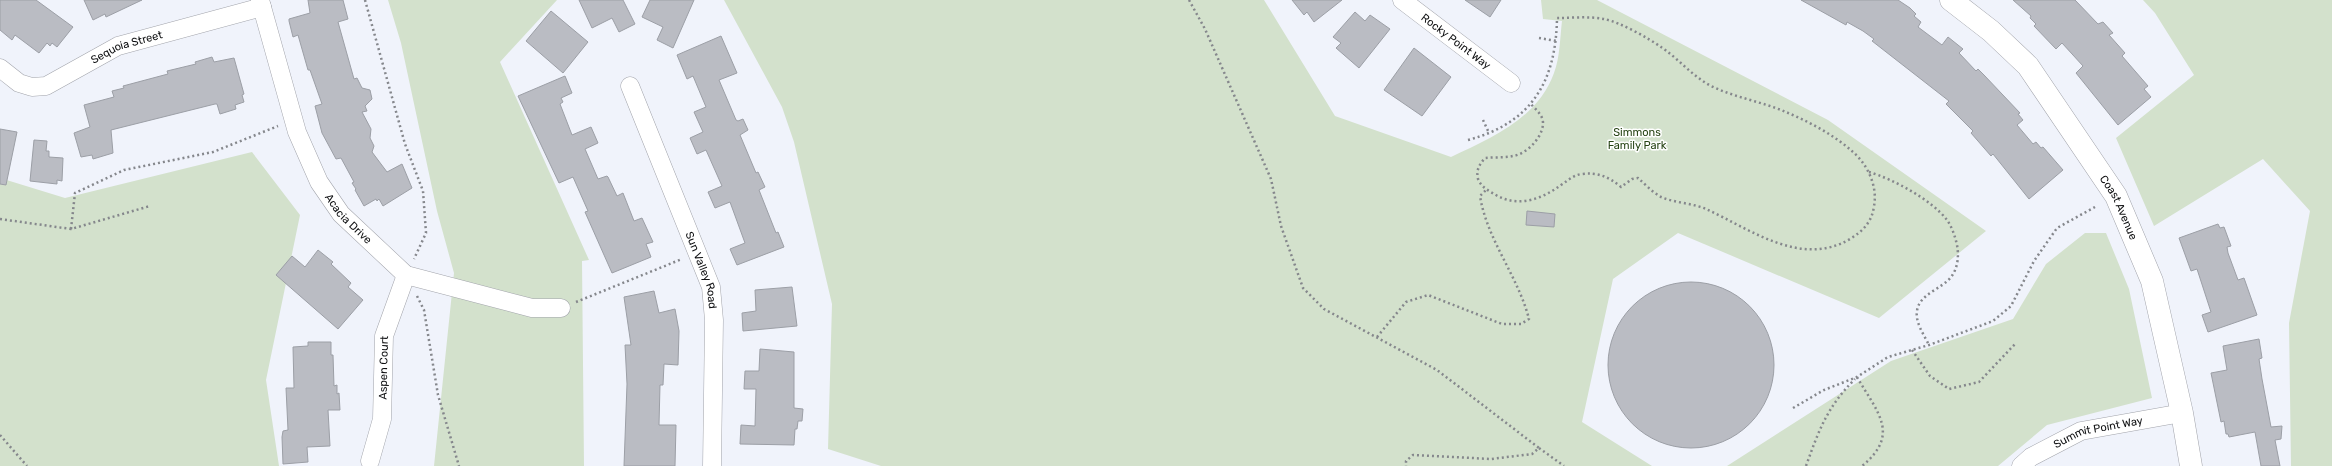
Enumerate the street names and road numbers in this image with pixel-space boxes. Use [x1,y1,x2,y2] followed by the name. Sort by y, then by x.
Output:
[1419,11,1493,72] street label: Rocky Point Way
[89,28,165,67] street label: Sequoia Street
[2097,173,2140,242] street label: Coast Avenue
[322,191,374,247] street label: Acacia Drive
[682,230,719,309] street label: Sun Valley Road
[376,335,391,400] street label: Aspen Court
[2051,414,2144,451] street label: Summit Point Way

